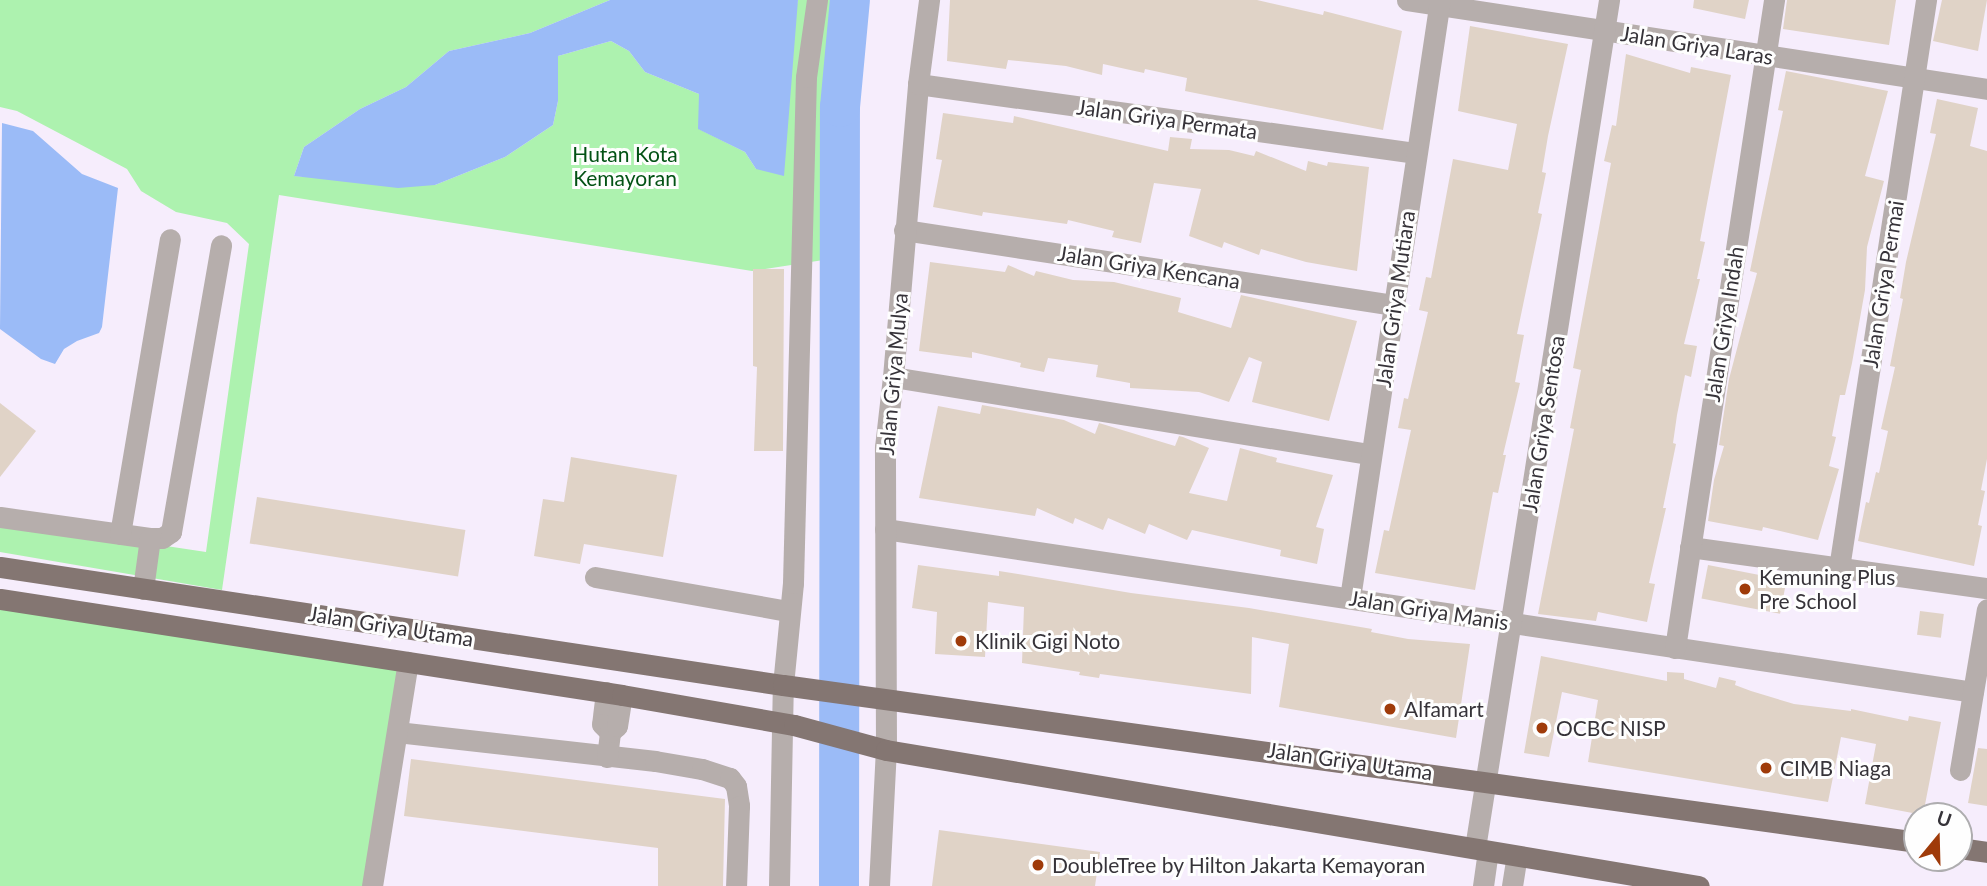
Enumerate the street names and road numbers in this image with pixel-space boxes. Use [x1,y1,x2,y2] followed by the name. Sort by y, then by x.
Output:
[1619,21,1775,69] street label: Jalan Griya Laras
[1075,94,1259,144] street label: Jalan Griya Permata
[1857,198,1909,370] street label: Jalan Griya Permai
[1370,209,1420,389] street label: Jalan Griya Mutiara
[1056,240,1242,294] street label: Jalan Griya Kencana
[1699,244,1749,404] street label: Jalan Griya Indah
[873,292,913,456] street label: Jalan Griya Mulya
[1517,334,1569,514] street label: Jalan Griya Sentosa
[1347,585,1511,635] street label: Jalan Griya Manis
[307,601,475,651] street label: Jalan Griya Utama
[1266,737,1434,785] street label: Jalan Griya Utama

